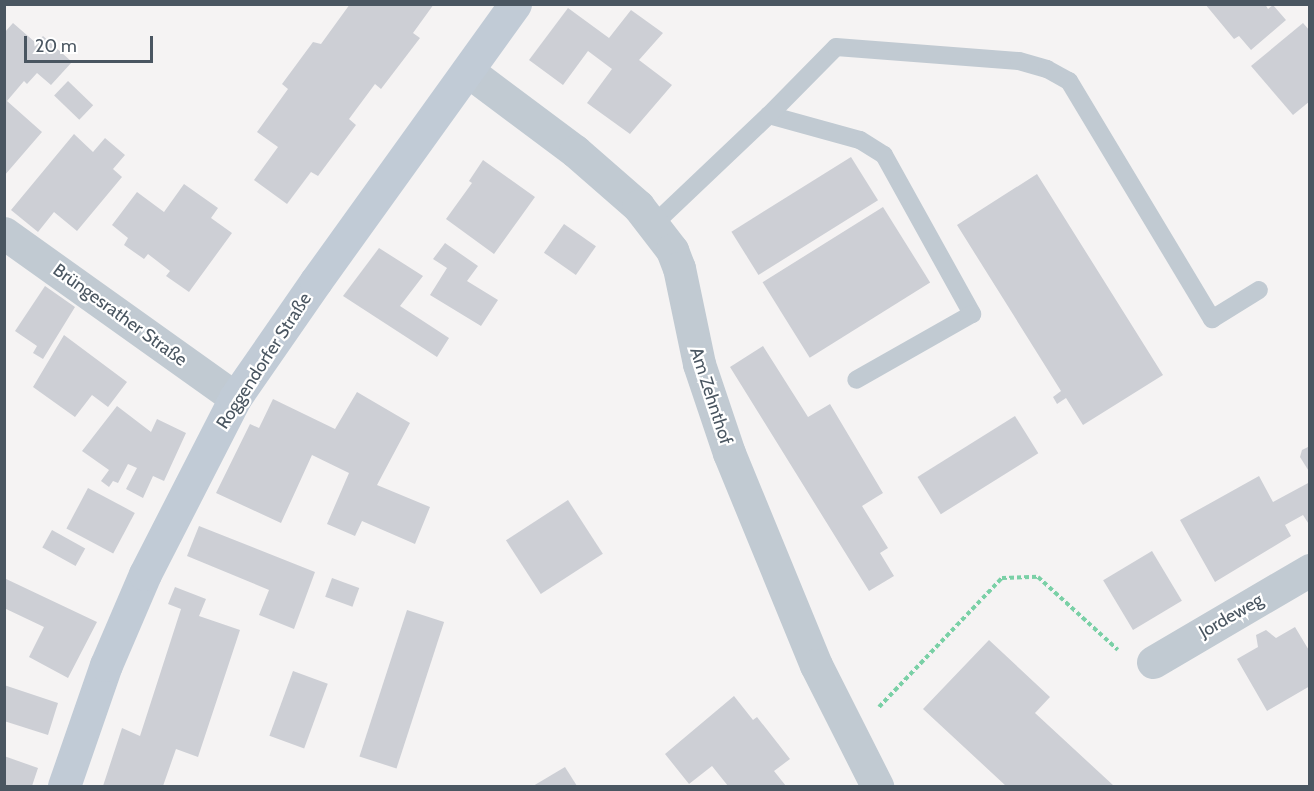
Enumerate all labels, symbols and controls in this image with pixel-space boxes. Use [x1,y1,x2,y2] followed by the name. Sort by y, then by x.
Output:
[27,24,156,62] scale bar
[35,35,77,57] text: 20 m
[49,259,191,371] street label: Brüngesrather Straße
[212,289,316,433] street label: Roggendorfer Straße
[685,345,737,447] street label: Am Zehnthof
[1195,589,1267,643] street label: Jordeweg

